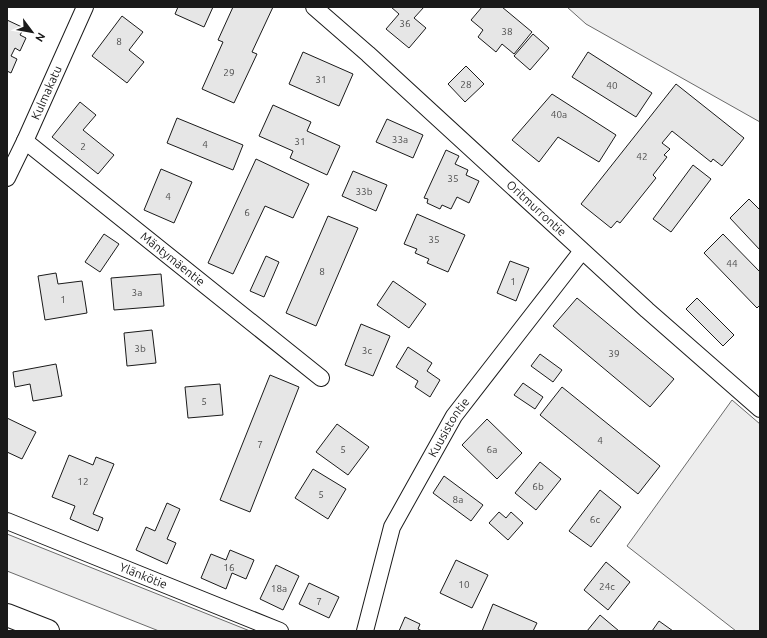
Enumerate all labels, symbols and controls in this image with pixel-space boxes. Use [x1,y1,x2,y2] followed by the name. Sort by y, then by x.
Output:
[12,12,52,52] north arrow
[399,18,411,29] house number: 36
[501,26,513,37] house number: 38
[33,31,48,44] text: N
[116,36,122,47] house number: 8
[28,64,64,122] street label: Kulmakatu
[223,67,235,78] house number: 29
[315,74,327,85] house number: 31
[460,79,472,90] house number: 28
[606,80,618,91] house number: 40
[551,109,567,120] house number: 40a
[392,134,408,145] house number: 33a
[294,136,306,147] house number: 31
[202,139,208,150] house number: 4
[80,141,86,152] house number: 2
[636,151,648,162] house number: 42
[447,173,459,184] house number: 35
[504,178,569,239] street label: Oritmurrontie
[355,186,373,197] house number: 33b
[165,191,171,202] house number: 4
[244,207,250,218] house number: 6
[138,229,207,288] street label: Mäntymäentie
[428,234,440,245] house number: 35
[726,258,738,269] house number: 44
[319,266,325,277] house number: 8
[510,276,516,287] house number: 1
[132,287,142,298] house number: 3a
[60,294,66,305] house number: 1
[134,343,146,354] house number: 3b
[362,345,372,356] house number: 3c
[608,348,620,359] house number: 39
[425,395,472,459] street label: Kuusistontie
[201,396,207,407] house number: 5
[597,435,603,446] house number: 4
[257,439,263,450] house number: 7
[340,444,346,455] house number: 5
[487,444,497,455] house number: 6a
[77,476,89,487] house number: 12
[532,481,544,492] house number: 6b
[318,489,324,500] house number: 5
[453,494,463,505] house number: 8a
[590,514,600,525] house number: 6c
[118,560,169,591] street label: Ylänkötie
[223,562,235,573] house number: 16
[458,579,470,590] house number: 10
[599,581,615,592] house number: 24c
[271,583,287,594] house number: 18a
[316,596,322,607] house number: 7

